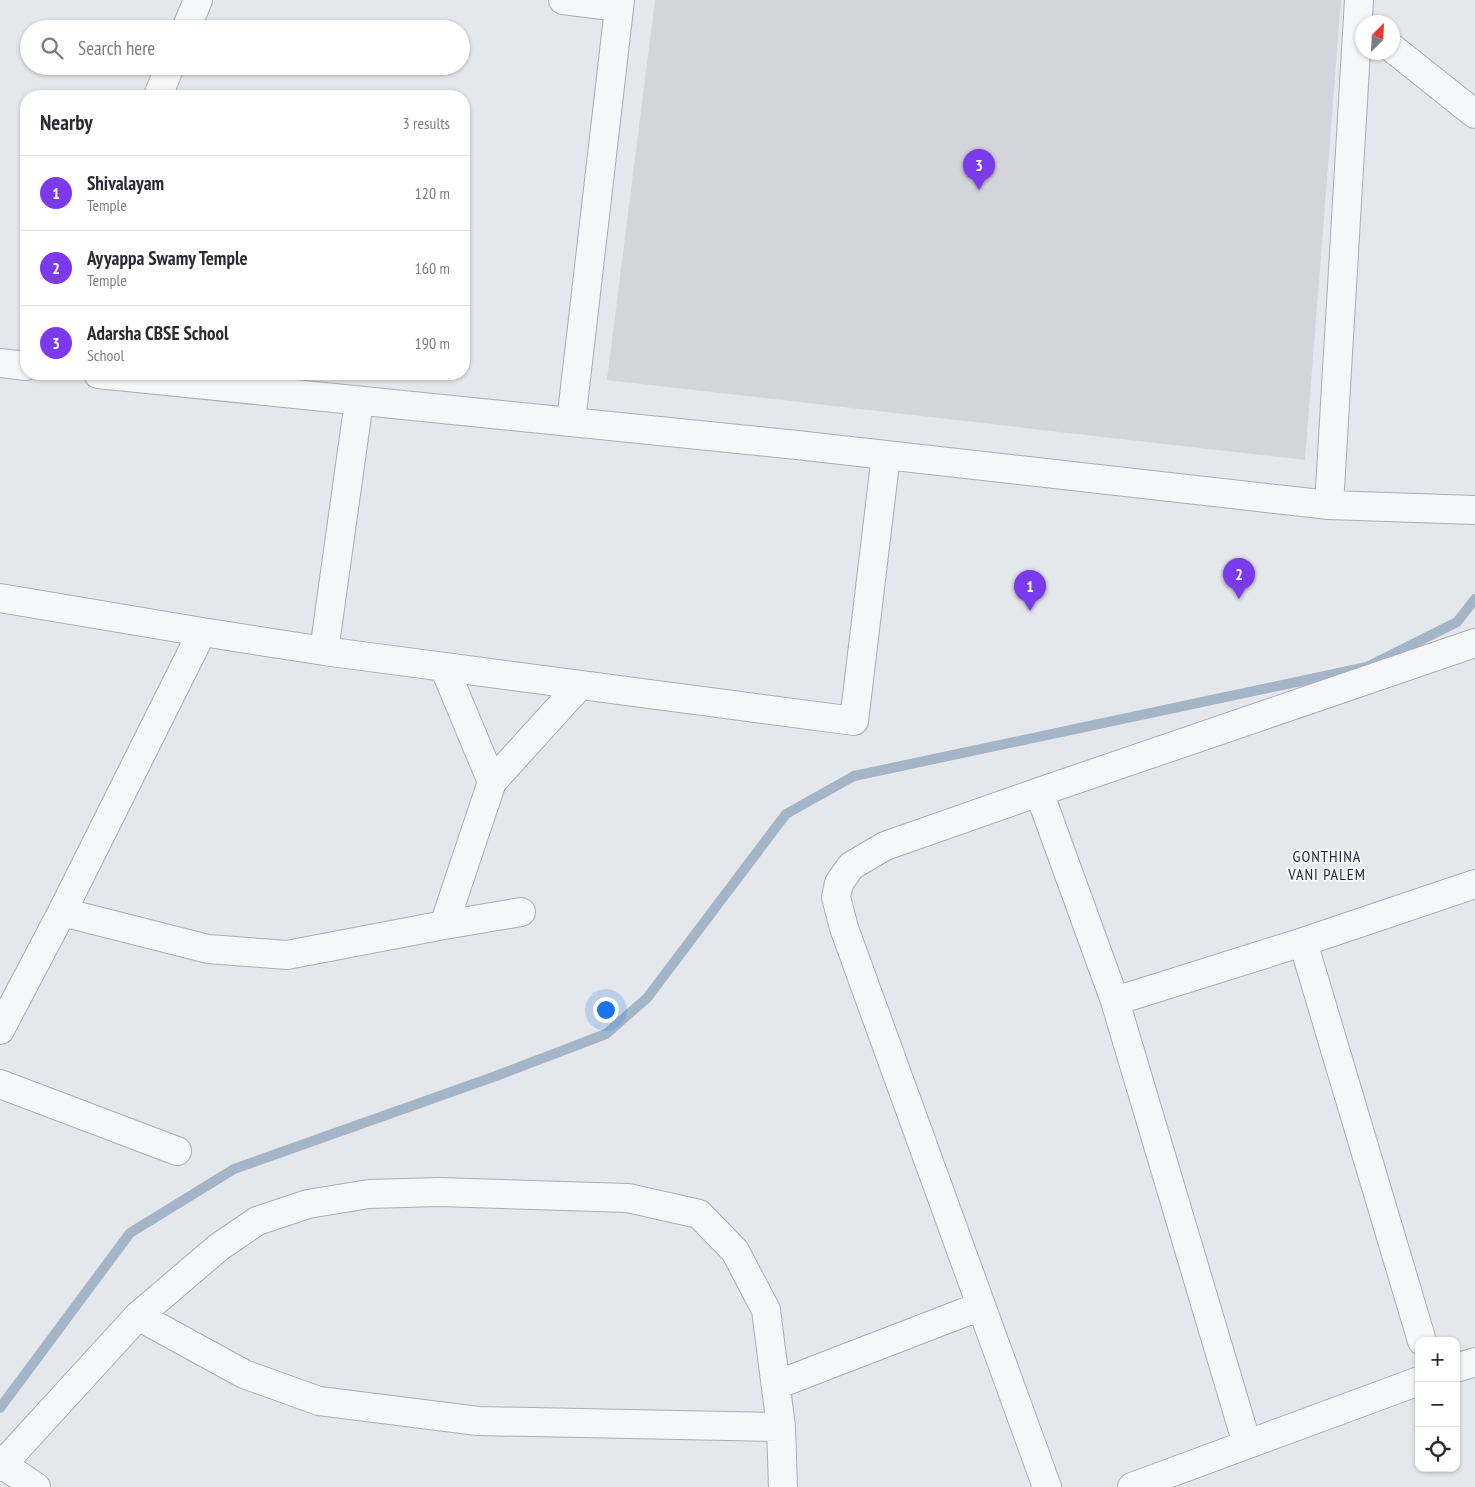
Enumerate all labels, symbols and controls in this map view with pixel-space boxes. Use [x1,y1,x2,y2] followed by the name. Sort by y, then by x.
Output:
[1355,15,1400,60] north arrow
[20,20,470,75] search box
[38,34,66,62] icon: search
[78,36,155,60] text: Search here
[40,109,93,136] text: Nearby
[403,113,450,133] text: 3 results
[963,149,995,190] pin: 3
[87,171,164,195] text: Shivalayam
[52,183,60,203] text: 1
[415,183,450,203] text: 120 m
[87,195,127,215] text: Temple
[87,246,248,270] text: Ayyappa Swamy Temple
[52,258,60,278] text: 2
[415,258,450,278] text: 160 m
[87,270,127,290] text: Temple
[87,321,229,345] text: Adarsha CBSE School
[52,333,60,353] text: 3
[415,333,450,353] text: 190 m
[87,345,124,365] text: School
[1223,558,1255,599] pin: 2
[1014,570,1046,611] pin: 1
[1287,846,1366,884] district label: GONTHINA VANI PALEM
[593,997,619,1023] your location
[1415,1337,1460,1472] map controls
[1415,1337,1460,1382] button: +
[1415,1382,1460,1427] button: −
[1415,1427,1460,1472] button: locate

